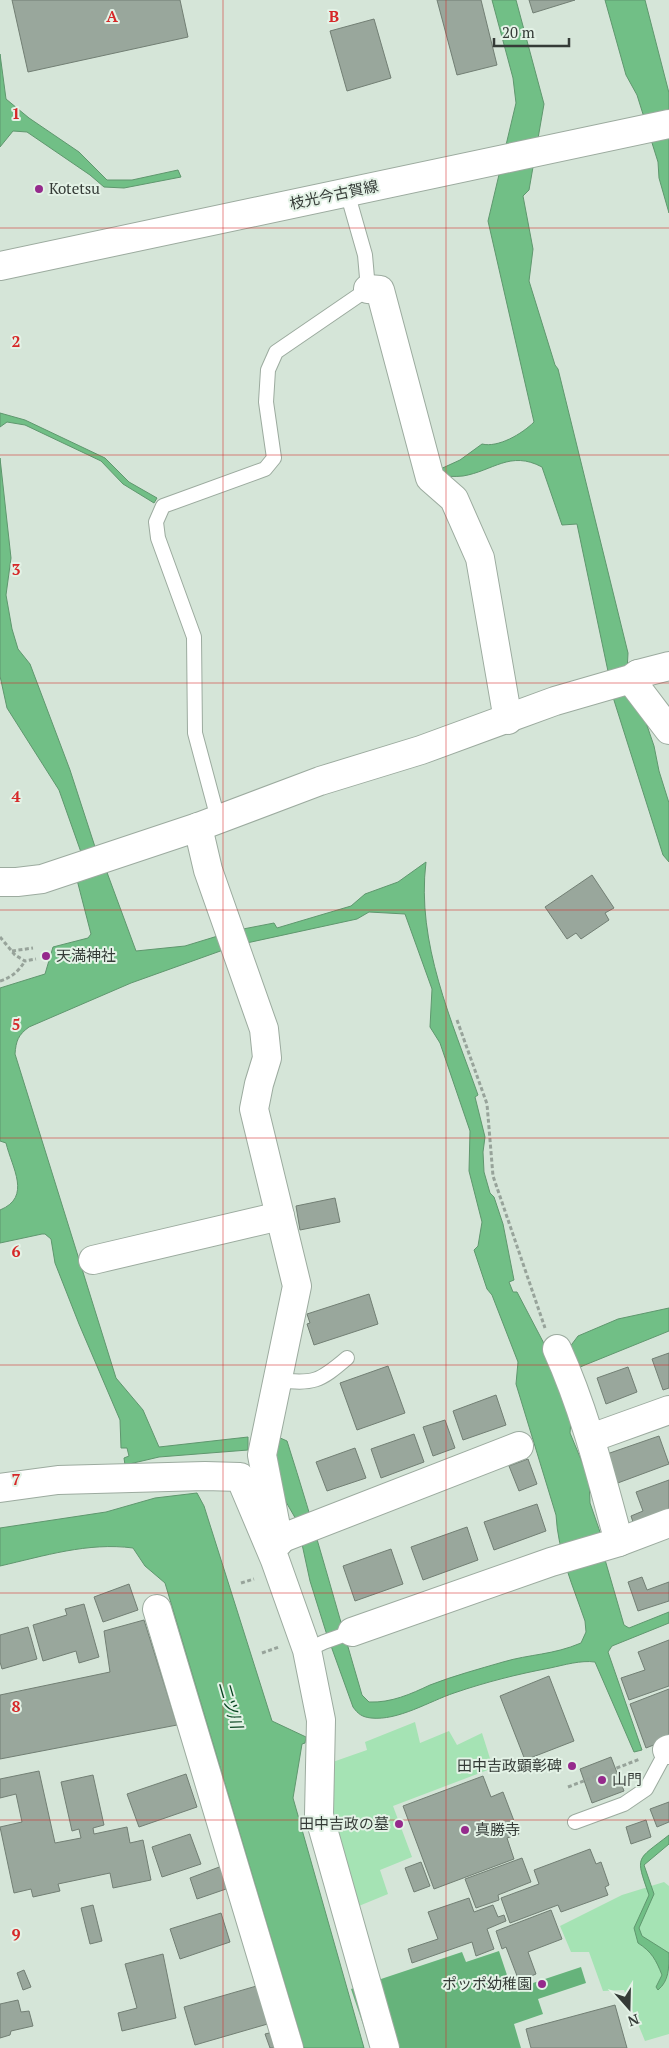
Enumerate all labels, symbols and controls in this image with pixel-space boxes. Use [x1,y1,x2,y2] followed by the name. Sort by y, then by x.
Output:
[106,5,118,27] text: A
[329,5,339,27] text: B
[494,15,569,47] scale bar
[502,22,535,42] text: 20 m
[11,102,21,124] text: 1
[288,175,380,213] street label: 枝光今古賀線
[49,178,100,198] place label: Kotetsu
[33,183,45,195] marker: Kotetsu
[11,330,21,352] text: 2
[11,558,21,580] text: 3
[11,785,21,807] text: 4
[56,945,116,965] place label: 天満神社
[40,950,52,962] marker: 天満神社
[11,1013,21,1035] text: 5
[11,1240,21,1262] text: 6
[11,1468,21,1490] text: 7
[214,1679,249,1733] water label: 二ツ川
[11,1695,21,1717] text: 8
[457,1755,562,1775] place label: 田中吉政顕彰碑
[566,1760,578,1772] marker: 田中吉政顕彰碑
[612,1769,642,1789] place label: 山門
[596,1774,608,1786] marker: 山門
[299,1813,389,1833] place label: 田中吉政の墓
[393,1818,405,1830] marker: 田中吉政の墓
[475,1819,520,1839] place label: 真勝寺
[459,1824,471,1836] marker: 真勝寺
[11,1923,21,1945] text: 9
[442,1973,532,1993] place label: ポッポ幼稚園
[536,1978,548,1990] marker: ポッポ幼稚園
[604,1983,654,2033] north arrow
[625,2010,642,2032] text: N

